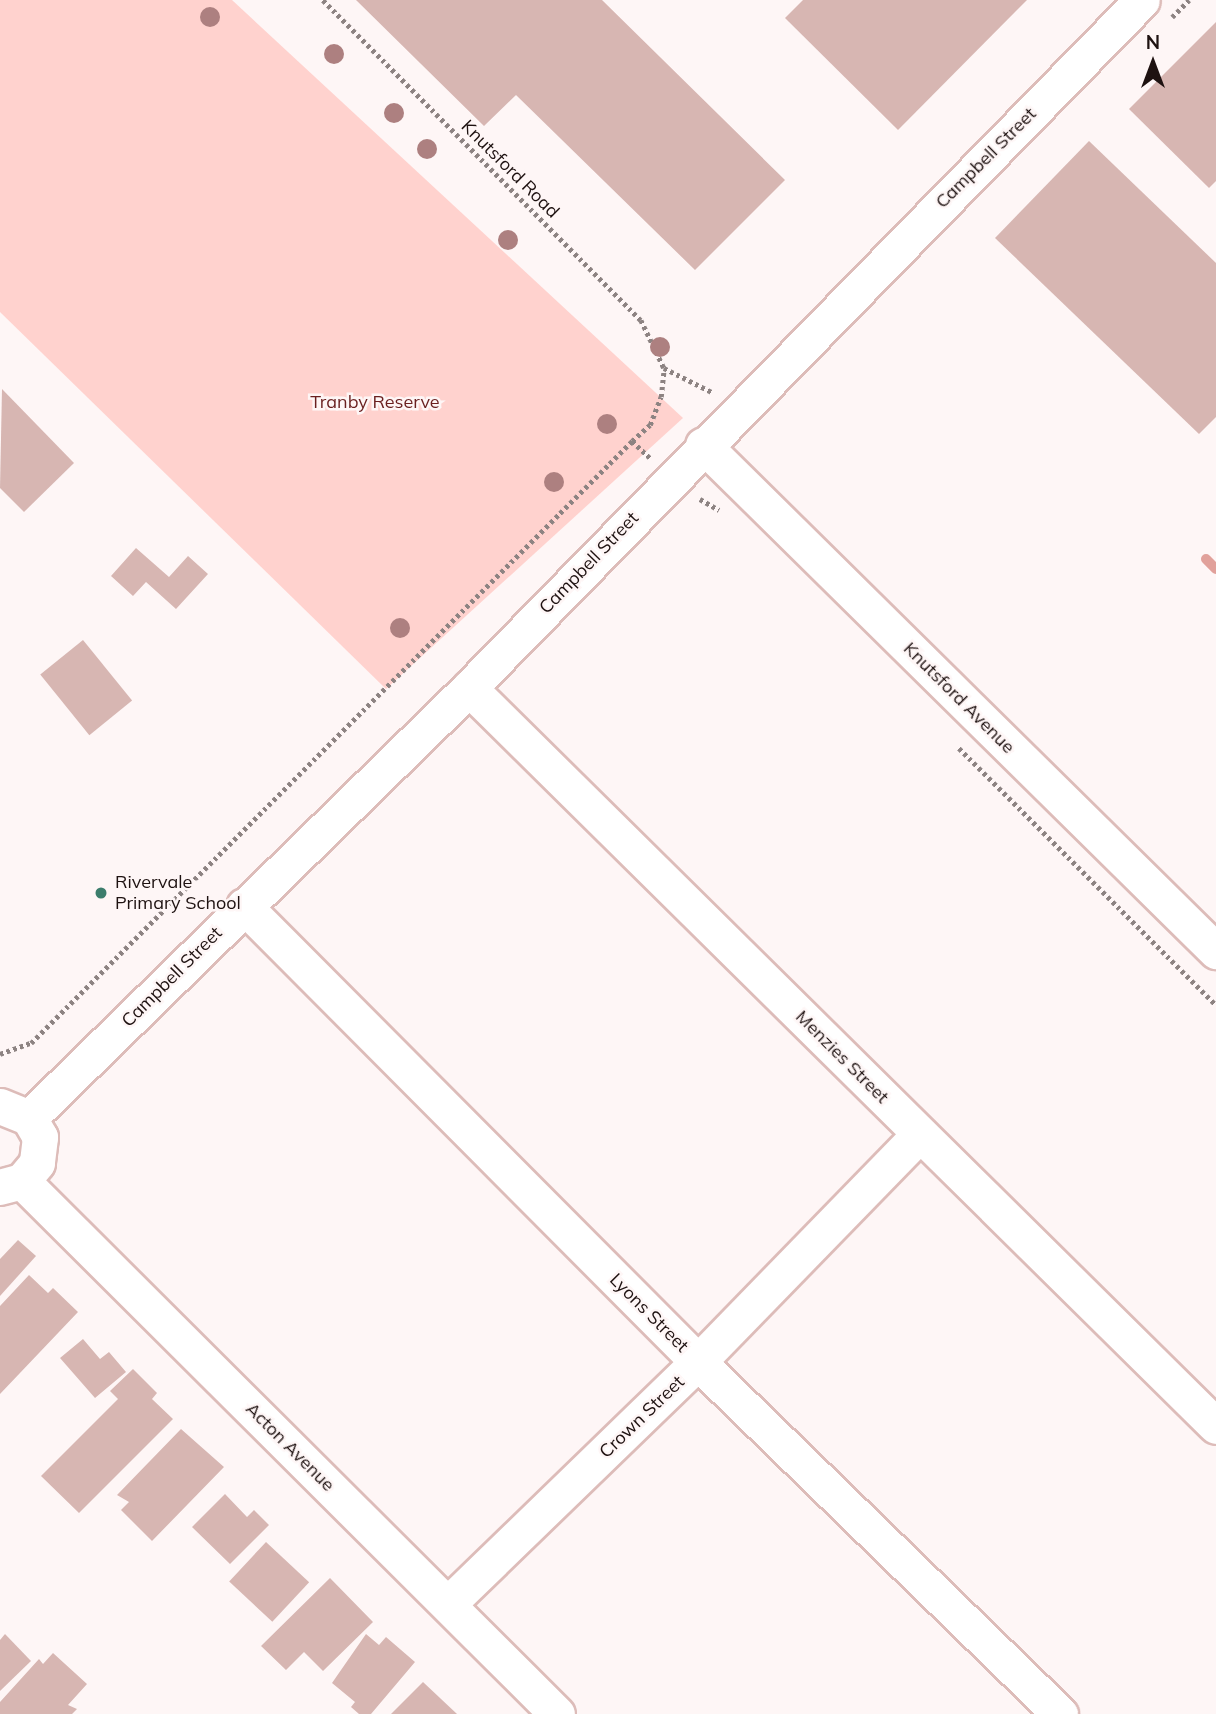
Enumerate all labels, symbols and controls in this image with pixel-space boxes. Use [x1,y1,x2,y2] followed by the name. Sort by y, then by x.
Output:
[1118,28,1188,98] north arrow
[1146,30,1160,54] text: N
[931,103,1041,213] street label: Campbell Street
[456,115,564,223] street label: Knutsford Road
[310,391,440,413] park label: Tranby Reserve
[535,508,643,618] street label: Campbell Street
[899,638,1019,758] street label: Knutsford Avenue
[115,872,241,914] place label: Rivervale Primary School
[93,885,109,901] marker: Rivervale Primary School
[117,922,227,1032] street label: Campbell Street
[791,1006,893,1108] street label: Menzies Street
[605,1269,693,1357] street label: Lyons Street
[595,1371,689,1463] street label: Crown Street
[241,1398,339,1496] street label: Acton Avenue

